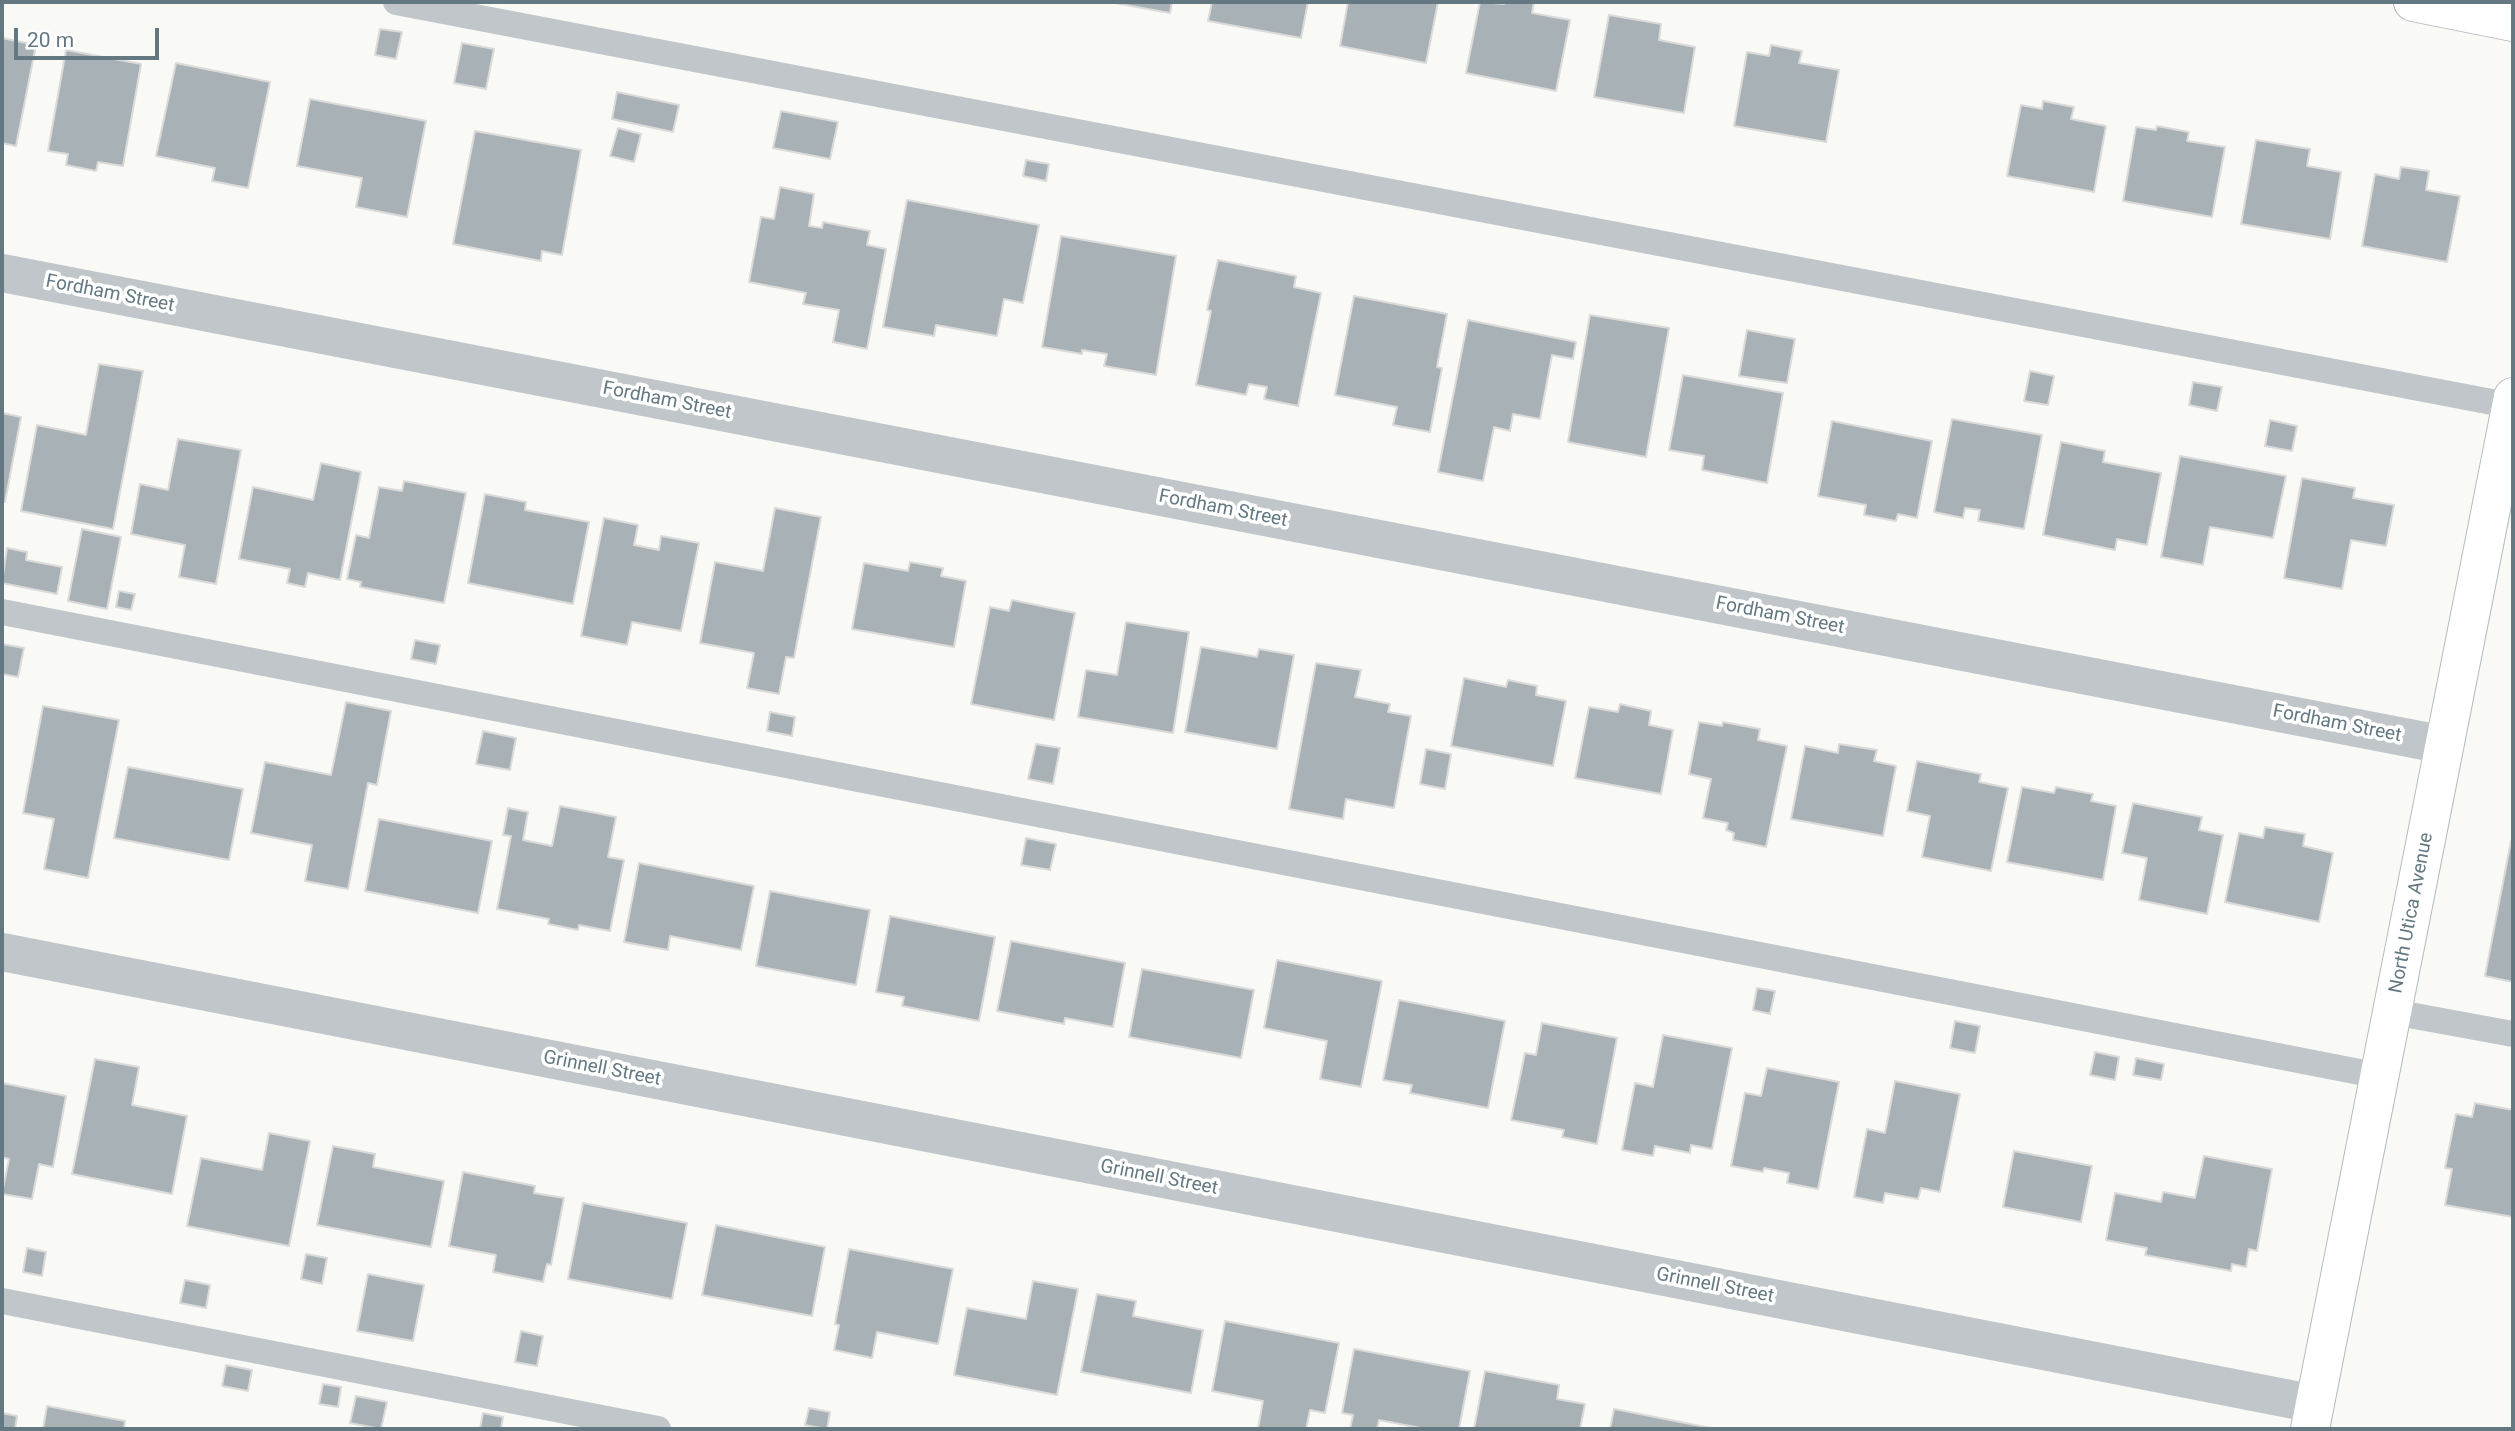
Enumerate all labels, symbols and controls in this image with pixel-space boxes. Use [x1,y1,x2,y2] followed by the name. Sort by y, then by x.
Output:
[18,14,163,58] scale bar
[27,28,74,52] text: 20 m
[44,270,176,318] street label: Fordham Street
[601,377,733,425] street label: Fordham Street
[1157,485,1289,533] street label: Fordham Street
[1714,592,1846,640] street label: Fordham Street
[2271,700,2403,748] street label: Fordham Street
[2385,831,2439,995] street label: North Utica Avenue
[541,1046,663,1092] street label: Grinnell Street
[1098,1155,1220,1201] street label: Grinnell Street
[1654,1263,1776,1309] street label: Grinnell Street

